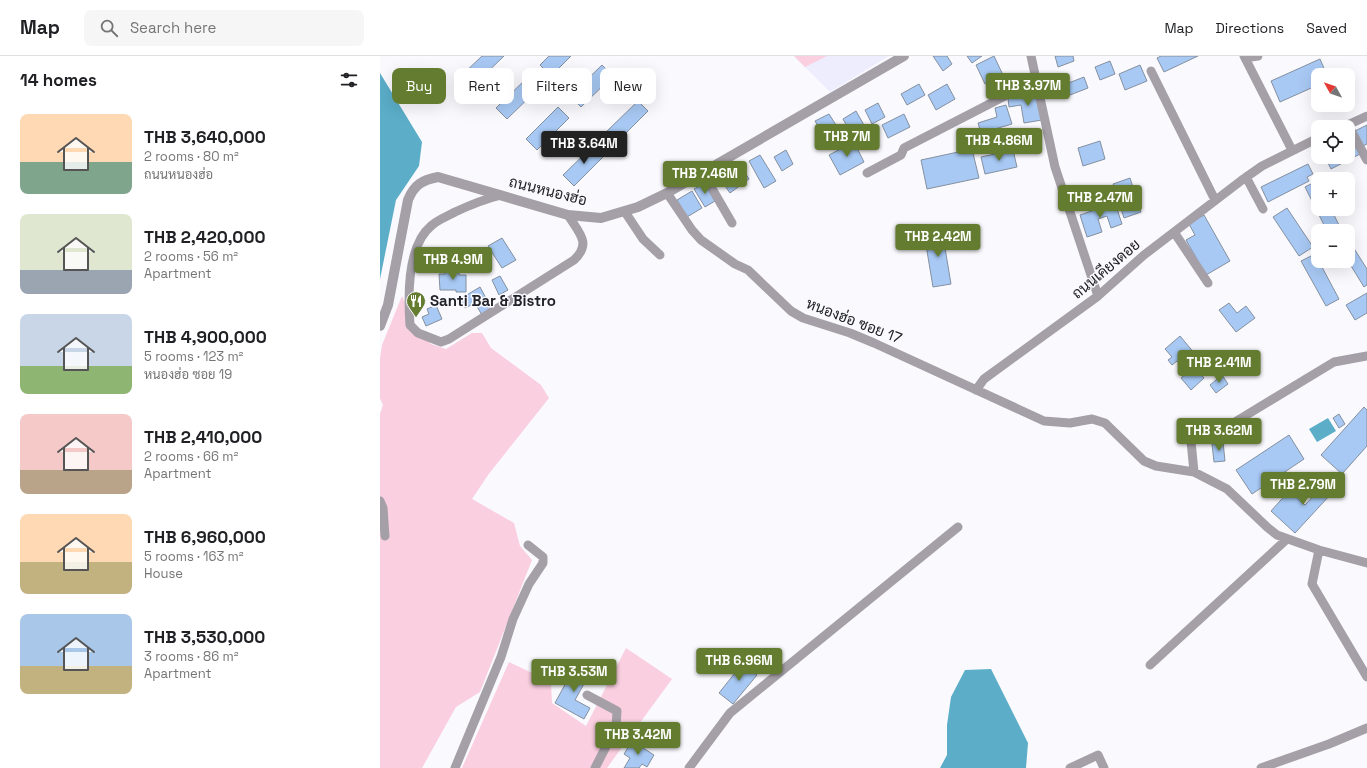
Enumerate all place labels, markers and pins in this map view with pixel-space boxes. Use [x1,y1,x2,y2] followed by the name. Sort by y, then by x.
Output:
[982,73,1074,107] pin: THB 3.97M
[814,124,880,158] pin: THB 7M
[953,128,1045,162] pin: THB 4.86M
[538,131,630,165] pin: THB 3.64M
[659,161,751,195] pin: THB 7.46M
[1054,185,1146,219] pin: THB 2.47M
[892,224,984,258] pin: THB 2.42M
[412,247,494,281] pin: THB 4.9M
[405,290,427,318] restaurant icon: Santi Bar & Bistro
[430,291,556,310] place label: Santi Bar & Bistro
[1173,350,1265,384] pin: THB 2.41M
[1173,418,1265,452] pin: THB 3.62M
[1257,472,1349,506] pin: THB 2.79M
[693,648,785,682] pin: THB 6.96M
[528,659,620,693] pin: THB 3.53M
[592,722,684,756] pin: THB 3.42M

